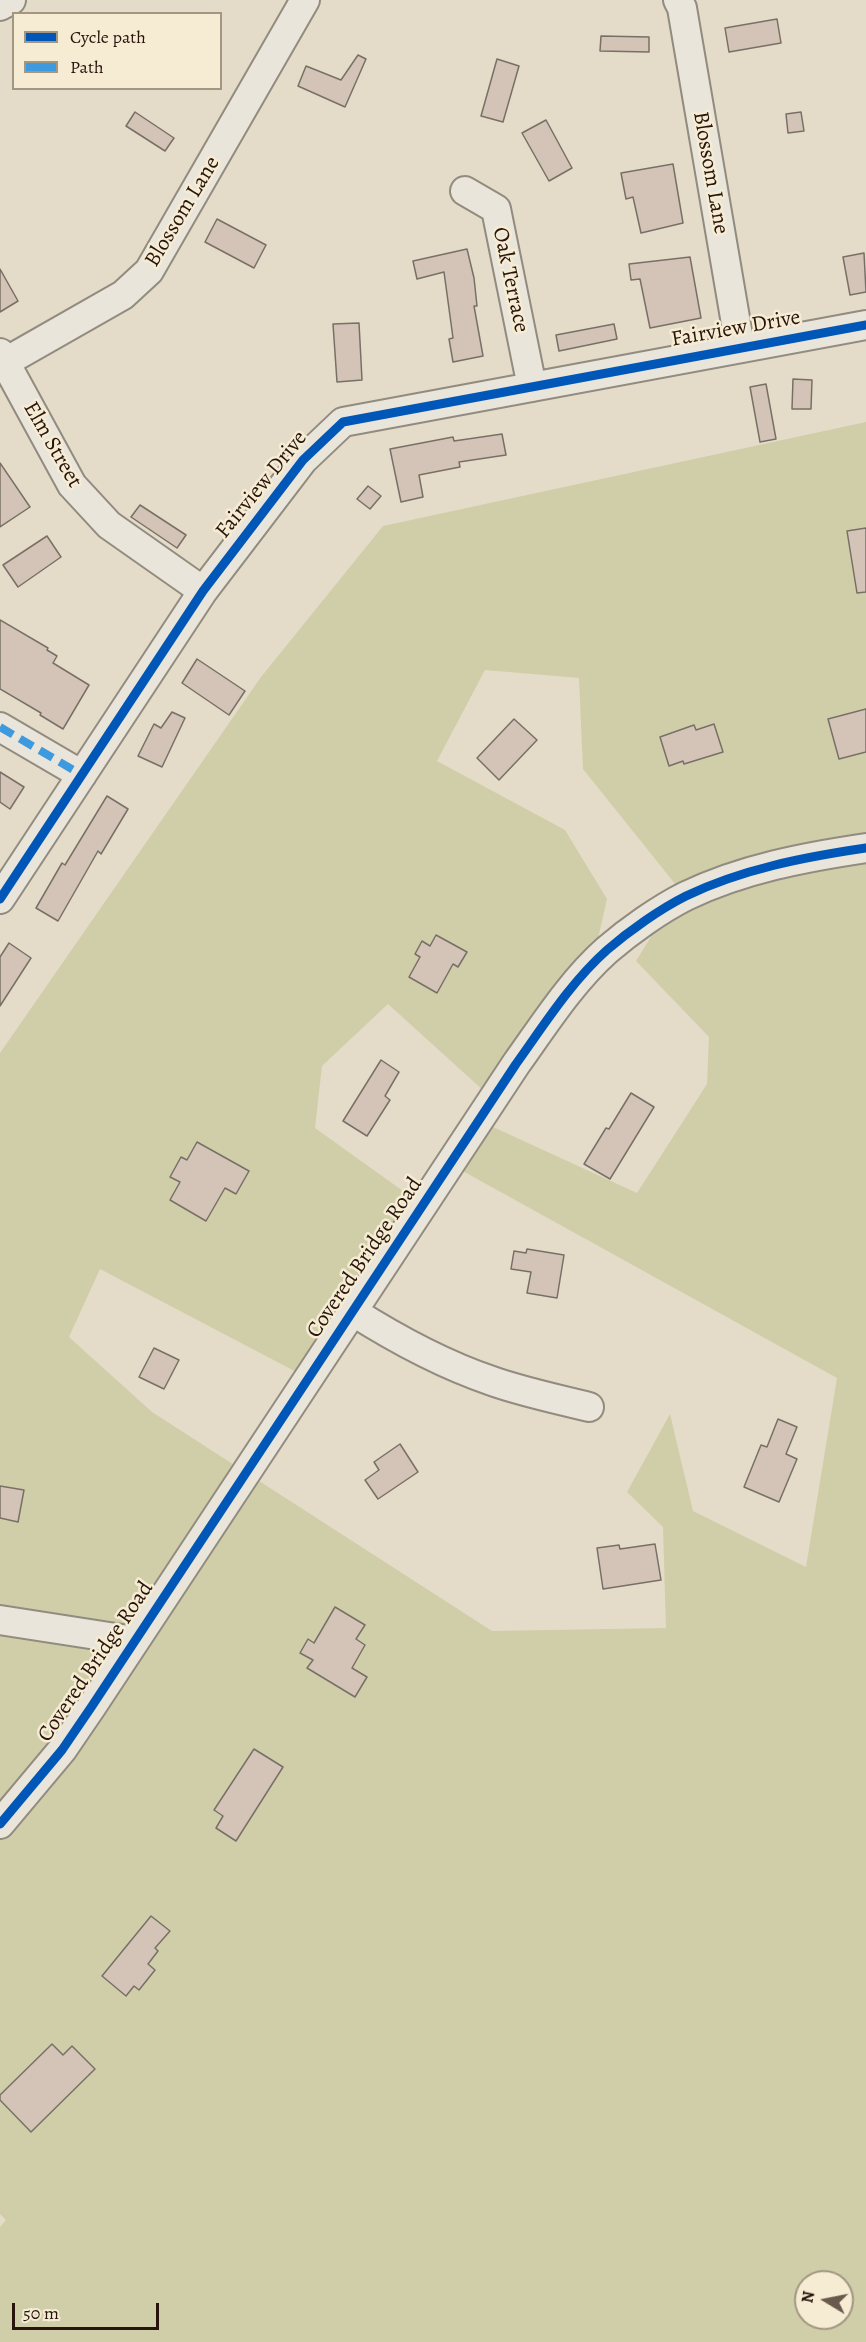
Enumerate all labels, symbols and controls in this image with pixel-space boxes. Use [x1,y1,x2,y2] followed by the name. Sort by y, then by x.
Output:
[12,12,222,90] legend
[70,25,146,49] text: Cycle path
[70,55,104,79] text: Path
[686,110,734,236] street label: Blossom Lane
[140,152,226,272] street label: Blossom Lane
[486,225,534,335] street label: Oak Terrace
[669,305,803,353] street label: Fairview Drive
[17,397,87,493] street label: Elm Street
[211,426,313,544] street label: Fairview Drive
[302,1173,428,1343] street label: Covered Bridge Road
[33,1577,159,1747] street label: Covered Bridge Road
[794,2270,854,2330] north arrow
[796,2290,820,2305] text: N
[15,2291,162,2329] scale bar
[23,2301,59,2325] text: 50 m

